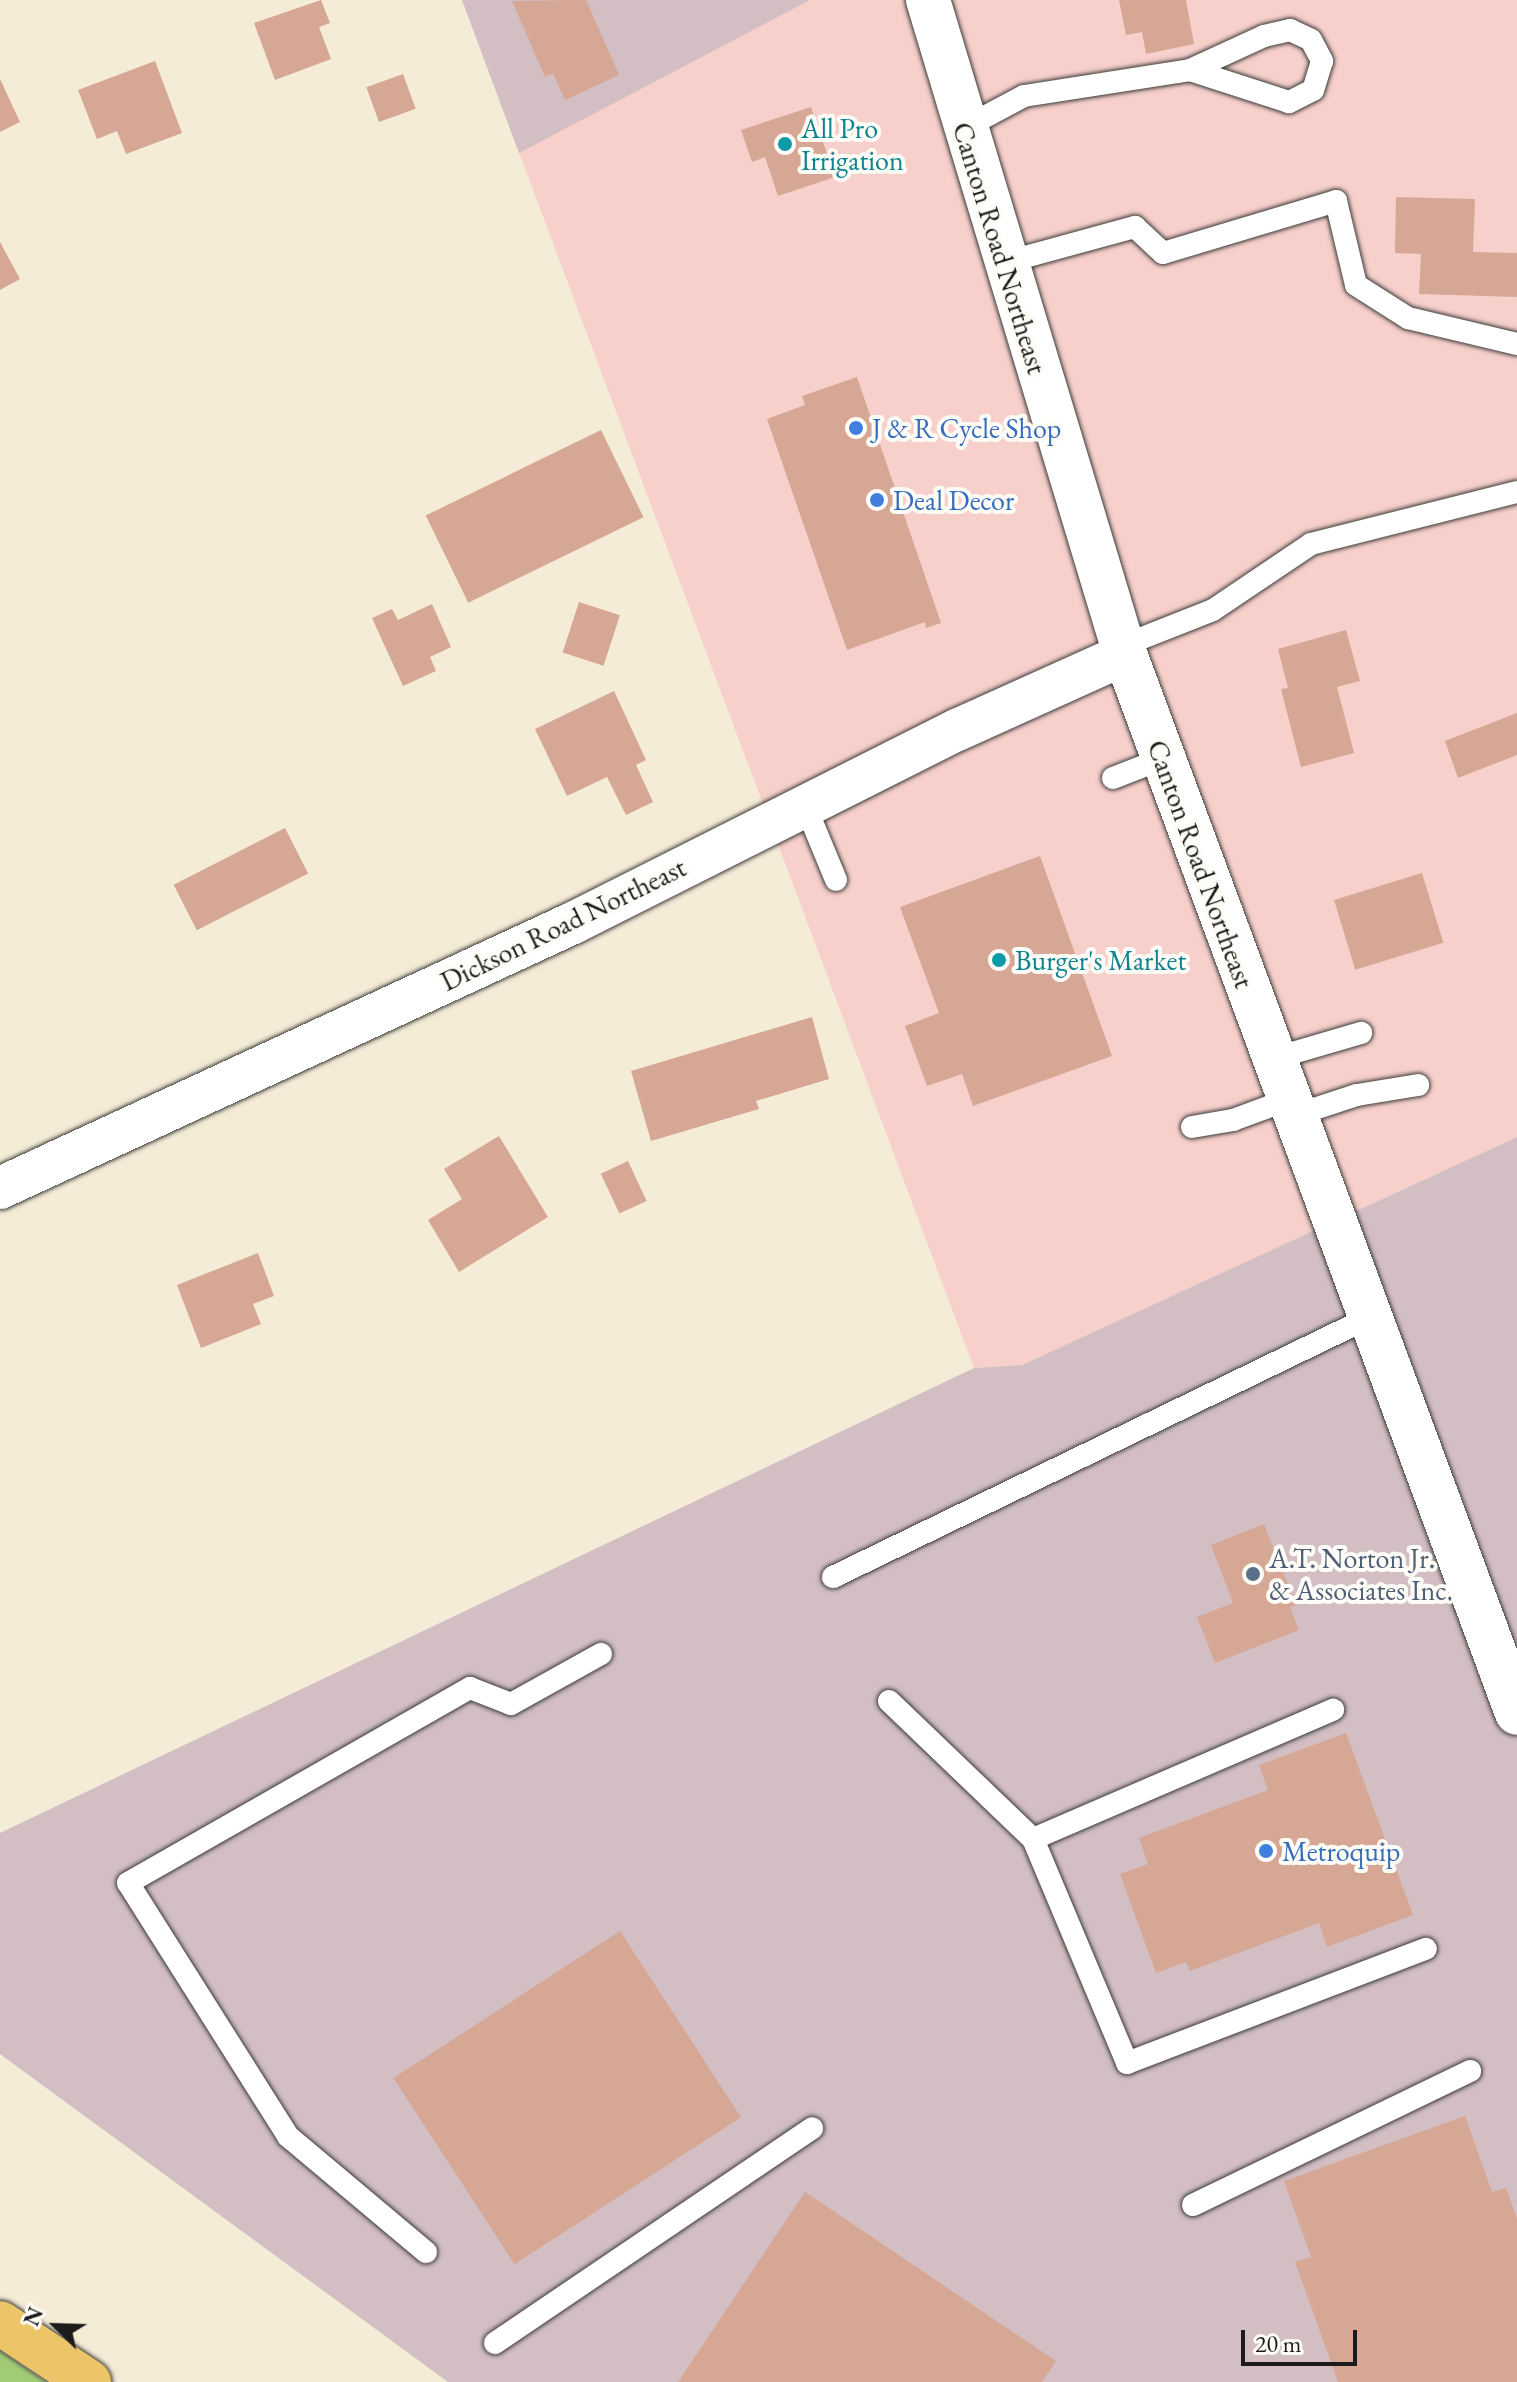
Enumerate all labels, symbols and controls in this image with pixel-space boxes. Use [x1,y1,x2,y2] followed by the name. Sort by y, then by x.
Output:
[801,111,904,177] place label: All Pro Irrigation
[946,118,1054,378] street label: Canton Road Northeast
[776,135,794,153] marker: All Pro Irrigation
[872,411,1061,445] place label: J & R Cycle Shop
[847,419,865,437] marker: J & R Cycle Shop
[893,483,1014,517] place label: Deal Decor
[868,491,886,509] marker: Deal Decor
[1140,735,1262,993] street label: Canton Road Northeast
[435,850,691,998] street label: Dickson Road Northeast
[1015,943,1186,977] place label: Burger's Market
[990,951,1008,969] marker: Burger's Market
[1269,1541,1453,1607] place label: A.T. Norton Jr. & Associates Inc.
[1244,1565,1262,1583] marker: A.T. Norton Jr. & Associates Inc.
[1282,1834,1400,1868] place label: Metroquip
[1257,1842,1275,1860] marker: Metroquip
[16,2286,96,2366] north arrow
[17,2303,50,2330] text: N
[1245,2314,1361,2364] scale bar
[1255,2328,1302,2359] text: 20 m

